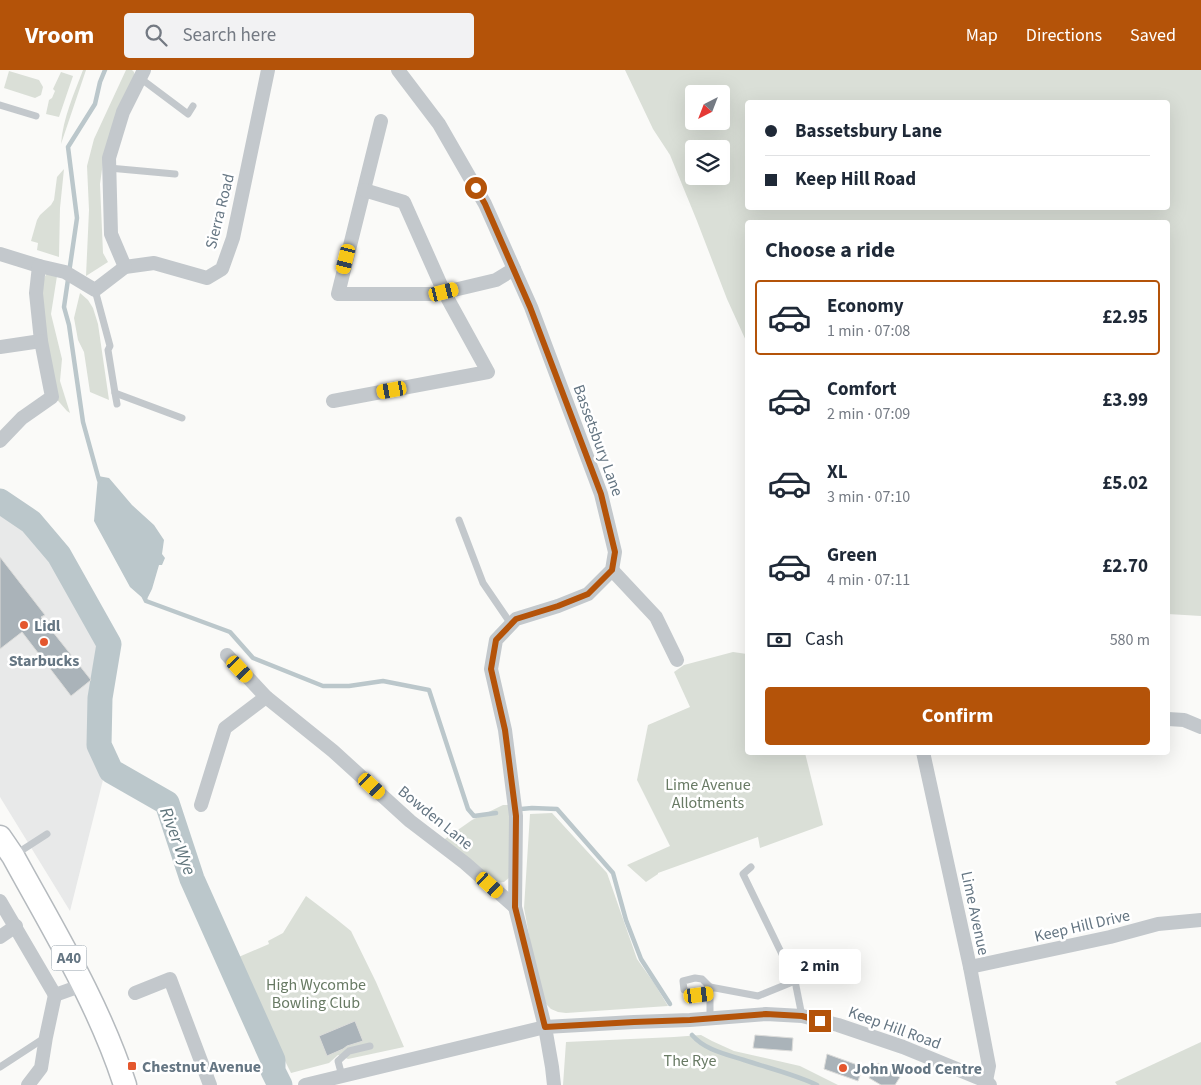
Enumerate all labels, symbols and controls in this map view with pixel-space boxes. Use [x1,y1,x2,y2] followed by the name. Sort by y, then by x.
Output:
[124,13,474,58] search box
[25,18,94,53] text: Vroom
[142,21,170,49] icon: search
[182,22,276,49] text: Search here
[966,23,998,48] text: Map
[1026,23,1102,48] text: Directions
[1130,23,1176,48] text: Saved
[685,85,730,130] north arrow
[685,85,730,185] map controls
[795,118,942,145] text: Bassetsbury Lane
[685,140,730,185] button: layers
[795,166,916,193] text: Keep Hill Road
[200,171,240,251] street label: Sierra Road
[465,177,487,199] route start
[765,234,895,266] text: Choose a ride
[335,243,356,275] car
[427,281,460,303] car
[827,293,904,320] text: Economy
[767,295,812,340] icon: car
[1102,304,1148,331] text: £2.95
[827,320,910,342] text: 1 min · 07:08
[827,376,897,403] text: Comfort
[767,378,812,423] icon: car
[375,380,408,400] car
[568,381,628,499] street label: Bassetsbury Lane
[1102,387,1148,414] text: £3.99
[827,403,910,425] text: 2 min · 07:09
[827,459,848,486] text: XL
[767,461,812,506] icon: car
[1102,470,1148,497] text: £5.02
[827,486,910,508] text: 3 min · 07:10
[827,542,877,569] text: Green
[767,544,812,589] icon: car
[1102,553,1148,580] text: £2.70
[827,569,910,591] text: 4 min · 07:11
[34,615,61,637] place label: Lidl
[18,619,30,631] marker: Lidl
[765,626,793,654] icon: cash
[805,626,844,653] text: Cash
[1110,629,1150,651] text: 580 m
[38,636,50,648] marker: Starbucks
[9,650,79,672] place label: Starbucks
[224,653,255,685] car
[765,687,1150,745] button: Confirm
[355,770,388,802] car
[665,774,751,814] park label: Lime Avenue Allotments
[393,781,478,855] street label: Bowden Lane
[153,804,202,879] water label: River Wye
[473,869,506,901] car
[955,869,995,957] street label: Lime Avenue
[1032,904,1132,948] street label: Keep Hill Drive
[52,946,86,970] road number: A40
[779,948,861,984] callout: 2 min
[801,955,839,977] text: 2 min
[266,974,366,1014] park label: High Wycombe Bowling Club
[683,986,714,1004] car
[845,1001,944,1055] street label: Keep Hill Road
[809,1010,831,1032] route end
[664,1050,716,1072] park label: The Rye
[142,1056,261,1078] place label: Chestnut Avenue
[853,1058,982,1080] place label: John Wood Centre
[126,1060,138,1072] marker: Chestnut Avenue
[837,1062,849,1074] marker: John Wood Centre

